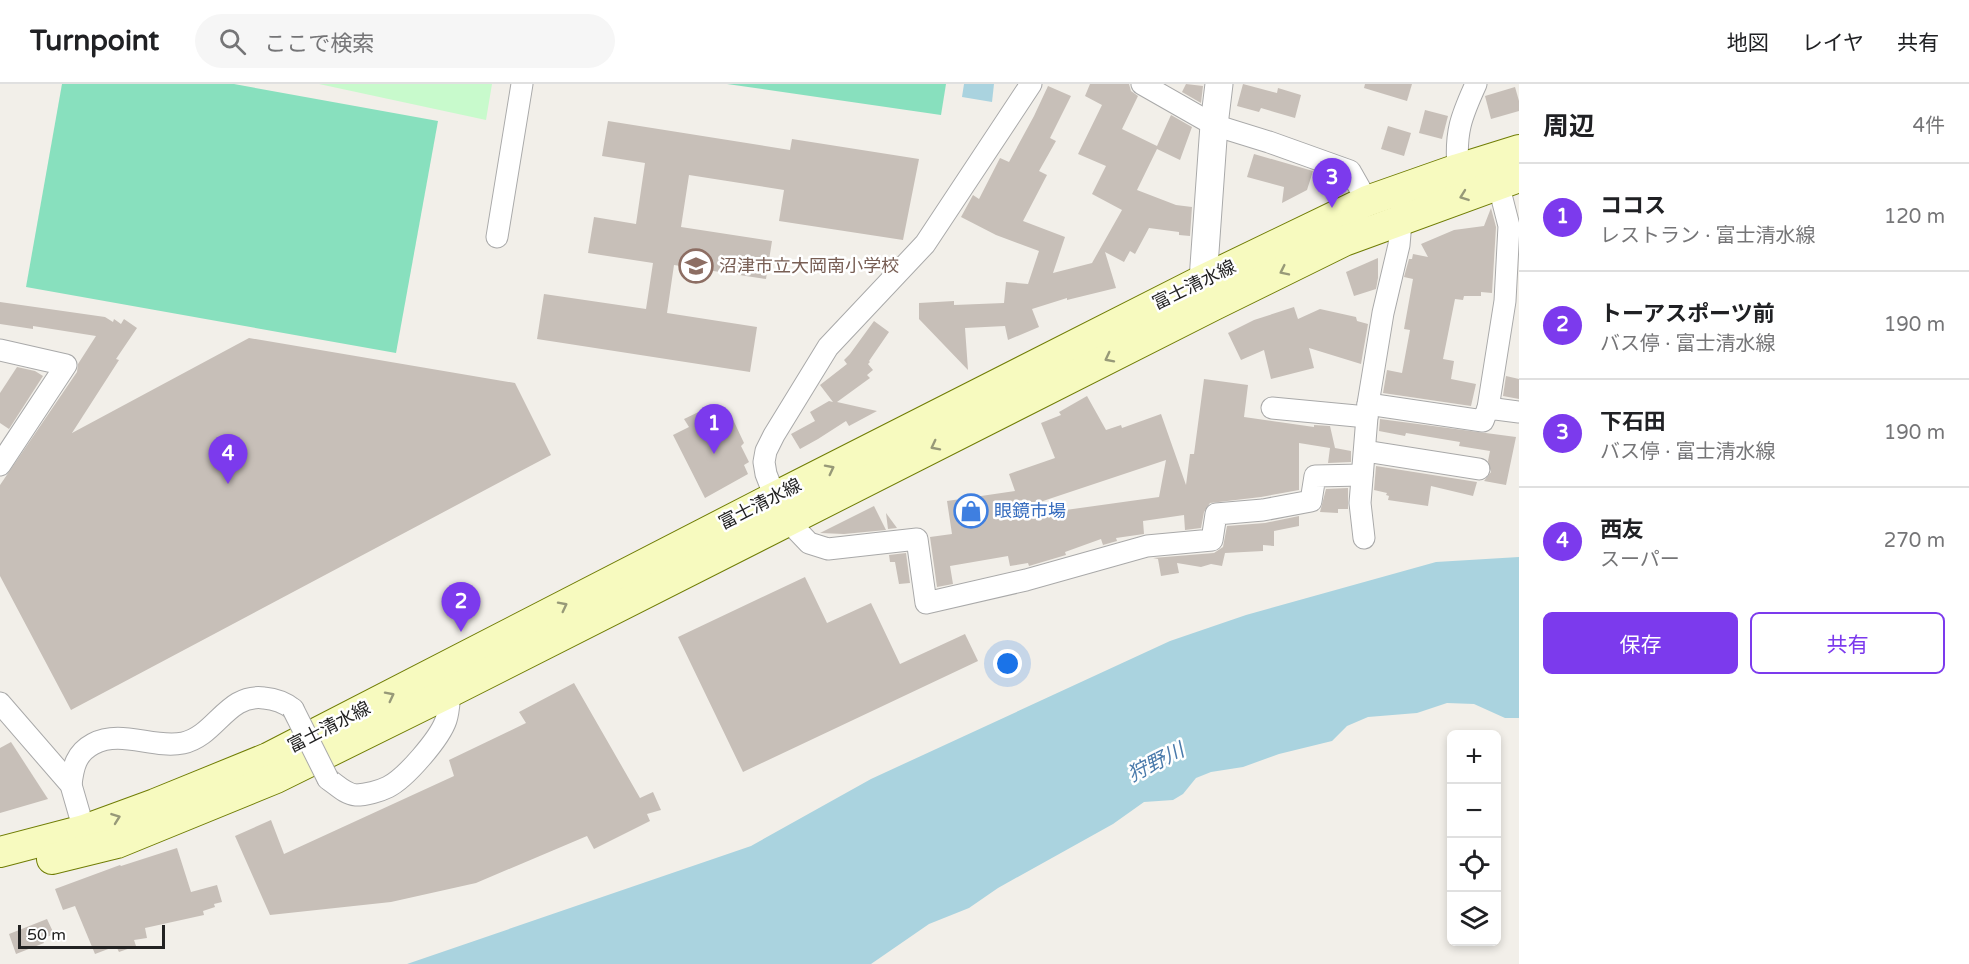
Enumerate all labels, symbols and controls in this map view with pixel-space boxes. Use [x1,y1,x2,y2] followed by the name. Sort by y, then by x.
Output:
[195,14,615,68] search box
[30,24,159,58] text: Turnpoint
[216,25,249,58] icon: search
[264,31,374,57] text: ここで検索
[1727,31,1769,56] text: 地図
[1802,31,1864,56] text: レイヤ
[1897,31,1939,56] text: 共有
[1543,111,1595,142] text: 周辺
[1912,114,1945,138] text: 4件
[1312,158,1352,208] pin: 3
[1459,189,1470,202] one-way arrow
[1600,193,1666,219] text: ココス
[1556,205,1569,229] text: 1
[1884,205,1945,229] text: 120 m
[1600,224,1816,248] text: レストラン · 富士清水線
[678,248,714,284] school or university icon: 沼津市立大岡南小学校
[719,255,899,277] place label: 沼津市立大岡南小学校
[1149,255,1239,315] street label: 富士清水線
[1279,263,1290,275] one-way arrow
[1600,301,1775,327] text: トーアスポーツ前
[1556,313,1569,337] text: 2
[1884,313,1945,337] text: 190 m
[1600,332,1776,356] text: バス停 · 富士清水線
[1105,351,1116,362] one-way arrow
[694,404,734,454] pin: 1
[1600,409,1666,435] text: 下石田
[1556,421,1569,445] text: 3
[1884,421,1945,445] text: 190 m
[208,434,248,484] pin: 4
[931,439,942,450] one-way arrow
[1600,440,1776,464] text: バス停 · 富士清水線
[824,465,834,476] one-way arrow
[715,474,805,534] street label: 富士清水線
[953,493,989,529] shop icon: 眼鏡市場
[994,500,1066,522] place label: 眼鏡市場
[1600,517,1644,543] text: 西友
[1556,529,1569,553] text: 4
[1884,529,1945,553] text: 270 m
[1600,548,1680,572] text: スーパー
[442,582,480,632] pin: 2
[557,602,567,613] one-way arrow
[1543,612,1738,674] button: 保存
[1750,612,1945,674] button: 共有
[993,649,1022,678] your location
[384,691,395,703] one-way arrow
[284,697,374,757] street label: 富士清水線
[1447,730,1501,946] map controls
[1447,730,1501,784] button: +
[1124,738,1190,787] water label: 狩野川
[1447,784,1501,838] button: −
[111,812,121,825] one-way arrow
[1447,838,1501,892] button: locate
[1447,892,1501,946] button: layers
[18,922,165,950] scale bar
[27,925,66,945] text: 50 m

